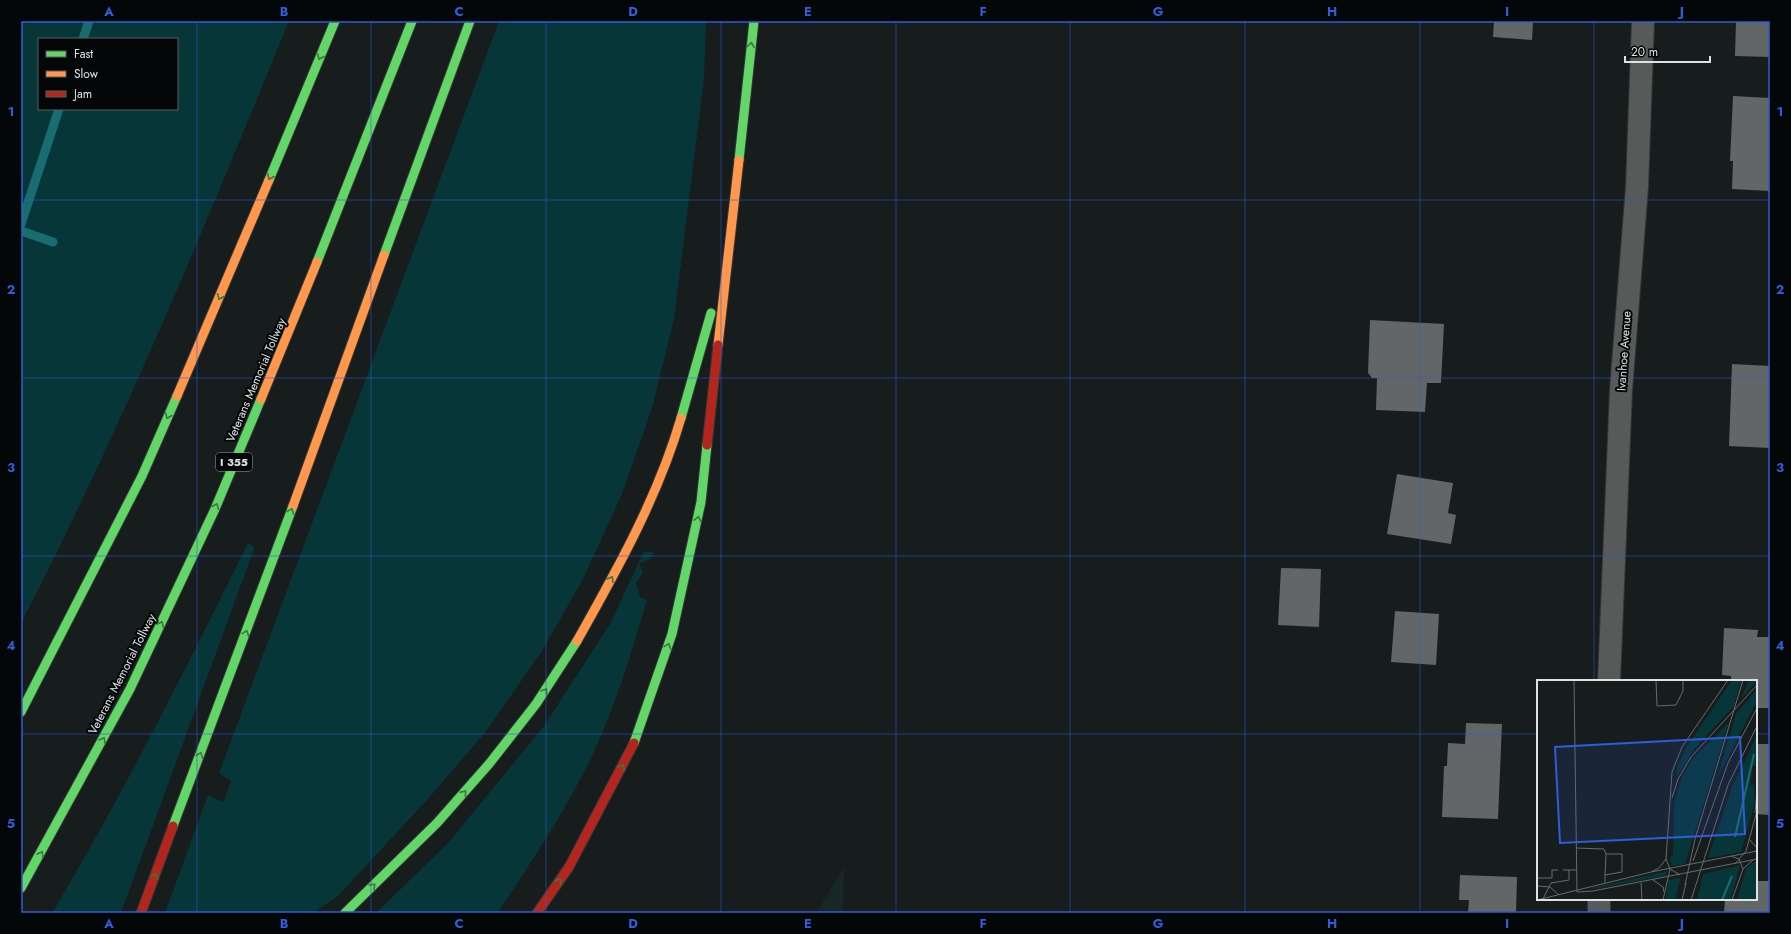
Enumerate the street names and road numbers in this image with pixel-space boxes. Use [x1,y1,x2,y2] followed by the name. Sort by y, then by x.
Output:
[1612,310,1636,392] street label: Ivanhoe Avenue
[222,314,291,445] street label: Veterans Memorial Tollway
[216,453,252,471] road number: I 355
[84,610,161,738] street label: Veterans Memorial Tollway

